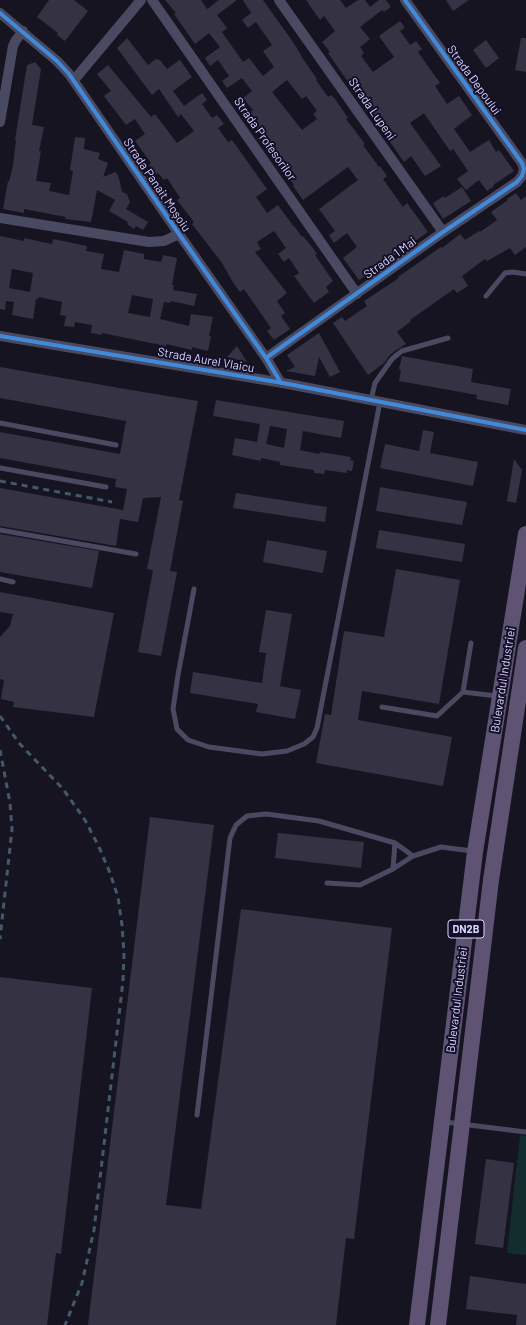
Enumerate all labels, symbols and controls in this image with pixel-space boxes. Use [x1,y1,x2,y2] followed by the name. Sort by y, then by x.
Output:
[444,42,504,118] street label: Strada Depoului
[345,75,399,143] street label: Strada Lupeni
[231,95,299,183] street label: Strada Profesorilor
[120,136,194,234] street label: Strada Panait Moșoiu
[361,234,419,282] street label: Strada 1 Mai
[156,344,256,376] street label: Strada Aurel Vlaicu
[488,626,518,734] street label: Bulevardul Industriei
[448,920,484,938] road number: DN2B
[443,946,471,1054] street label: Bulevardul Industriei

